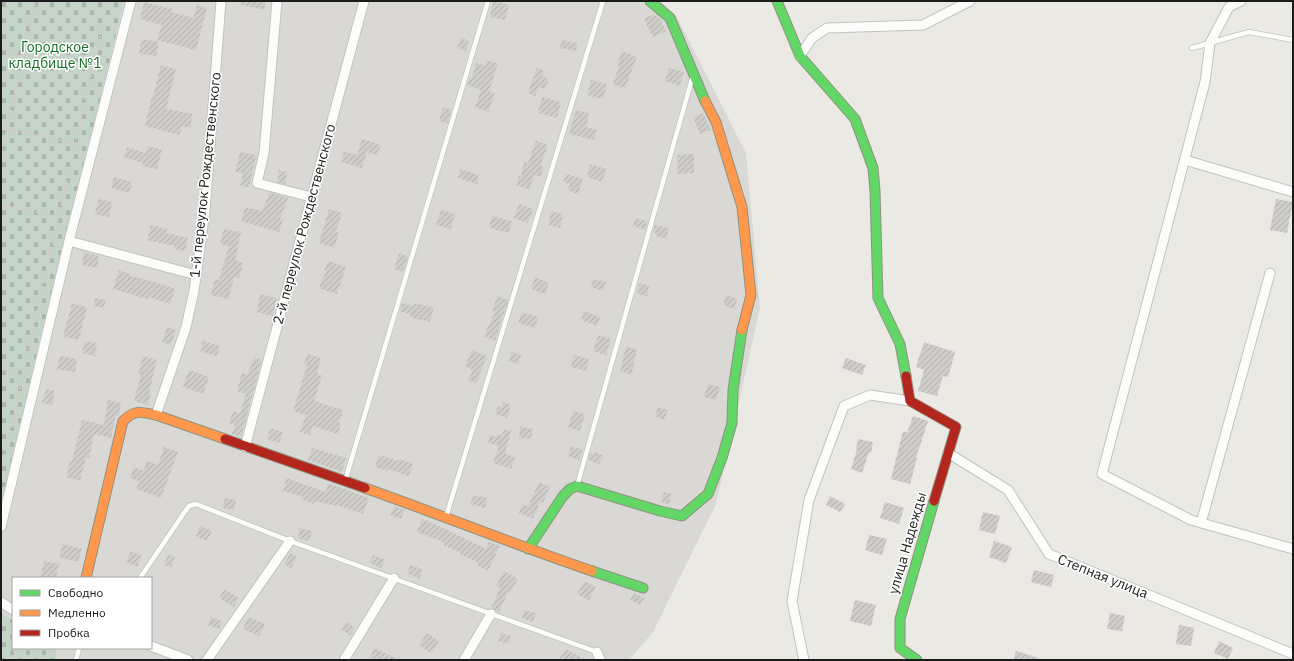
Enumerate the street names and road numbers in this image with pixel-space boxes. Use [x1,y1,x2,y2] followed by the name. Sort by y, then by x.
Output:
[185,71,225,279] street label: 1-й переулок Рождественского
[269,122,339,326] street label: 2-й переулок Рождественского
[884,490,930,596] street label: улица Надежды
[1055,550,1151,603] street label: Степная улица

